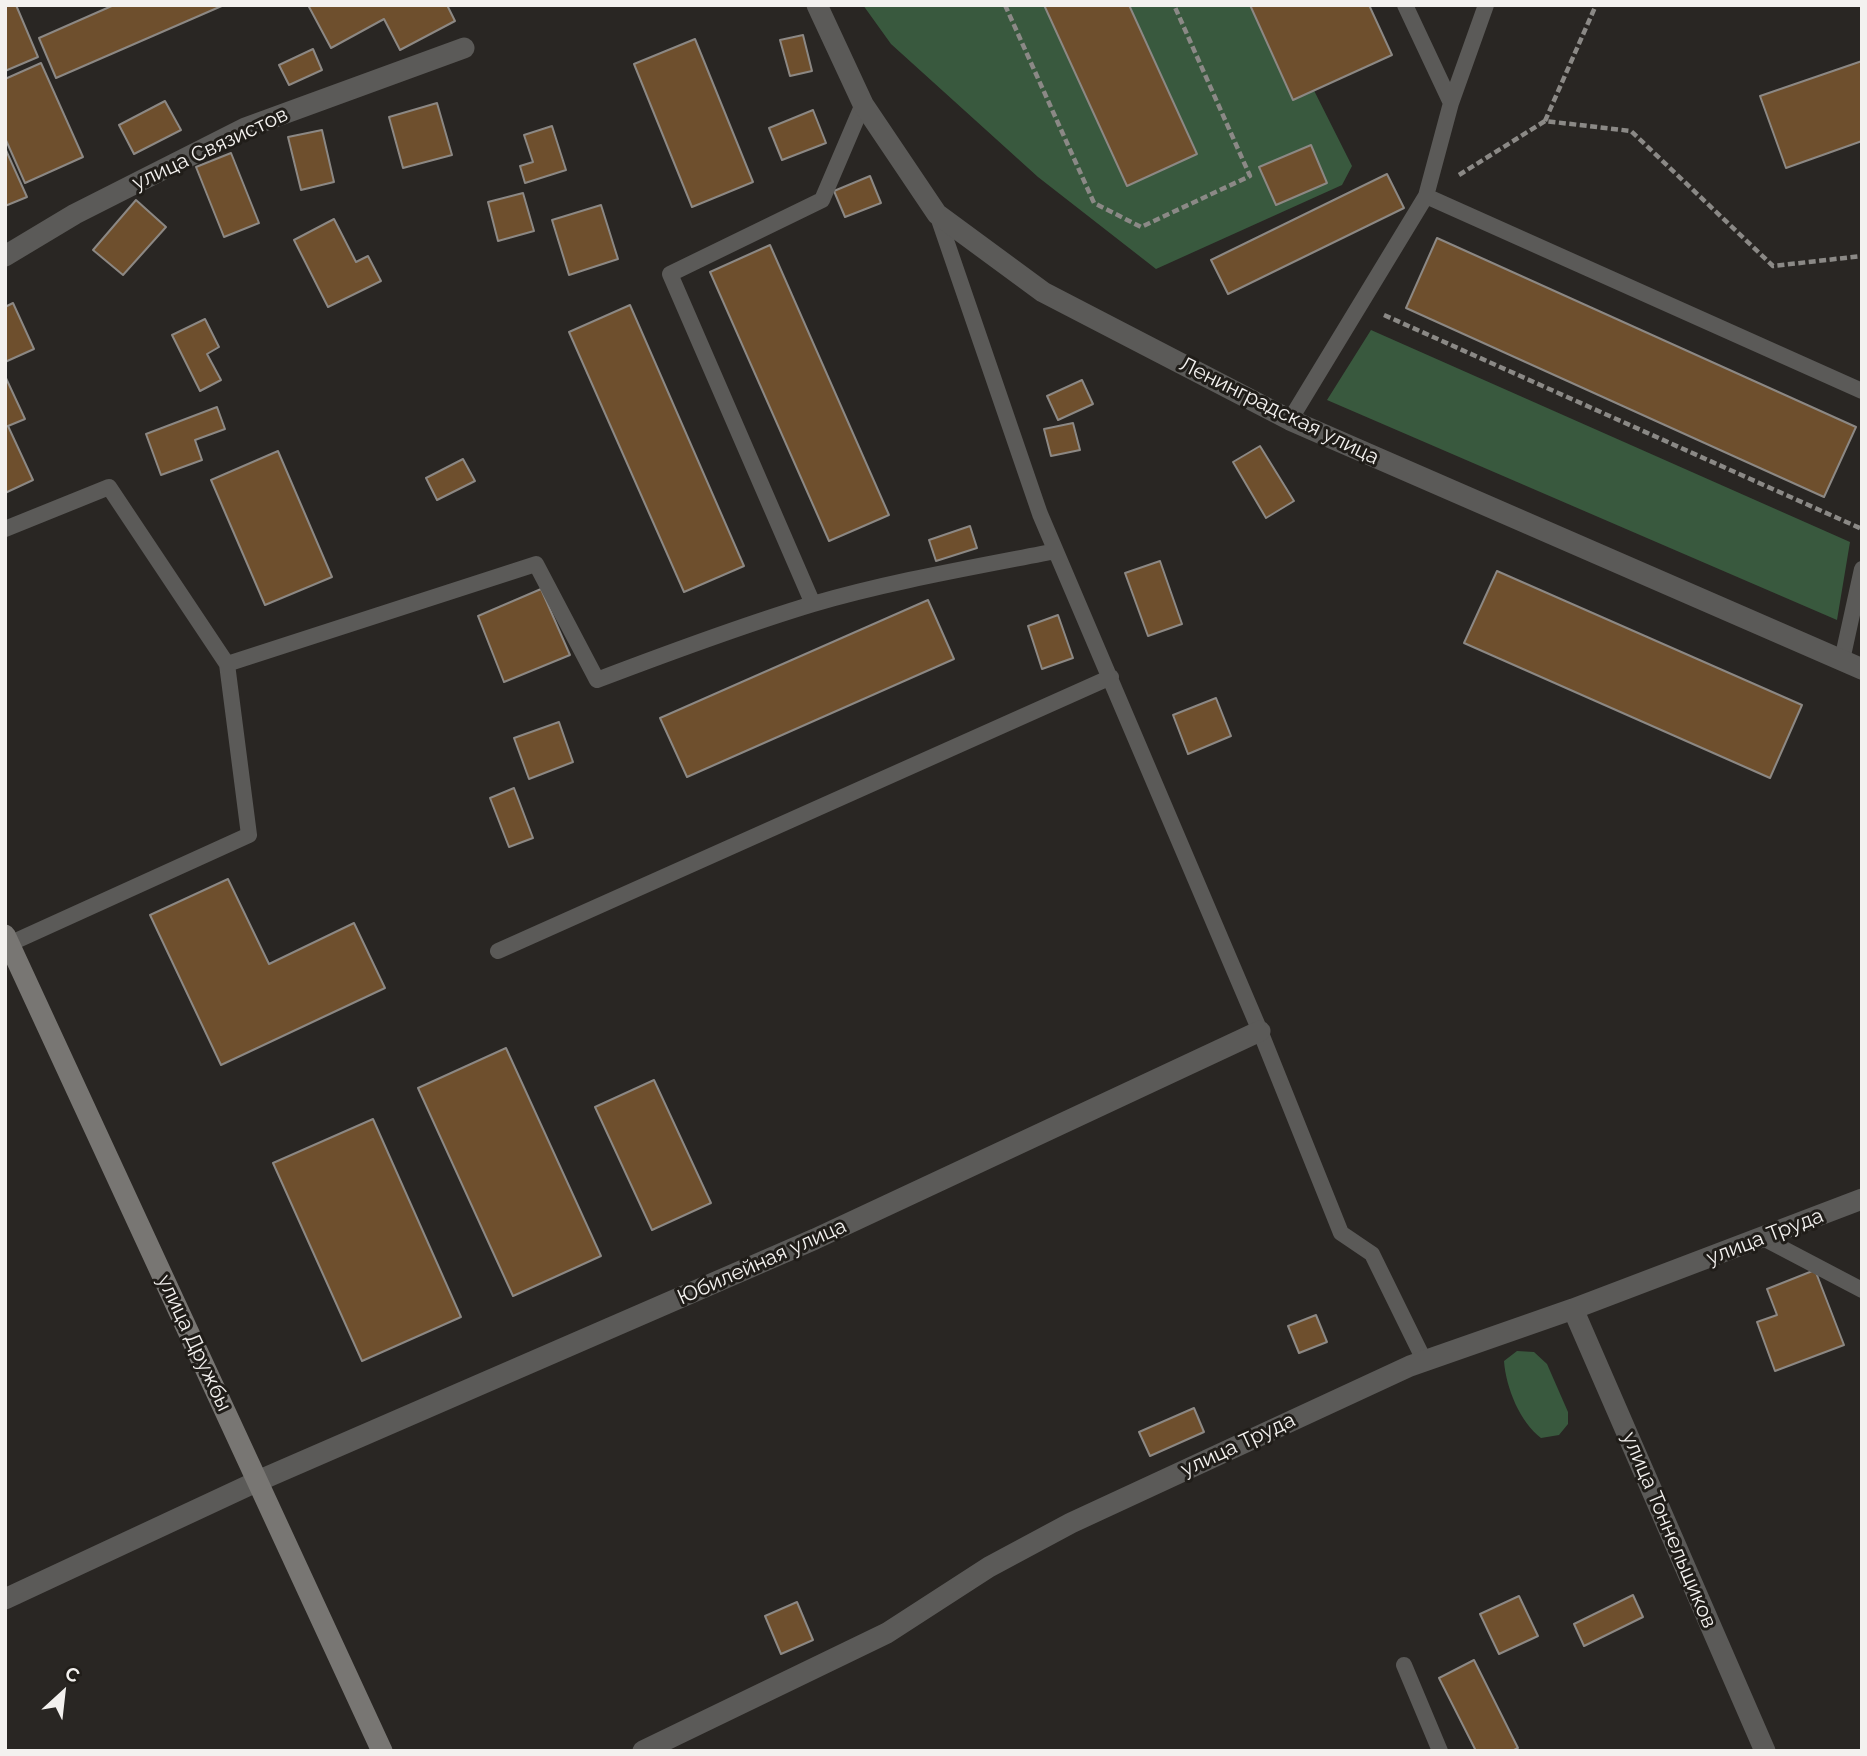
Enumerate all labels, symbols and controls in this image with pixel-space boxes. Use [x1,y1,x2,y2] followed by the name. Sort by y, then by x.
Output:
[128,102,292,196] street label: улица Связистов
[1175,352,1383,470] street label: Ленинградская улица
[1703,1203,1827,1271] street label: улица Труда
[674,1213,850,1311] street label: Юбилейная улица
[151,1271,237,1415] street label: улица Дружбы
[1177,1408,1299,1482] street label: улица Труда
[1616,1428,1722,1632] street label: улица Тоннельщиков
[28,1658,98,1728] north arrow
[62,1662,83,1687] text: С

